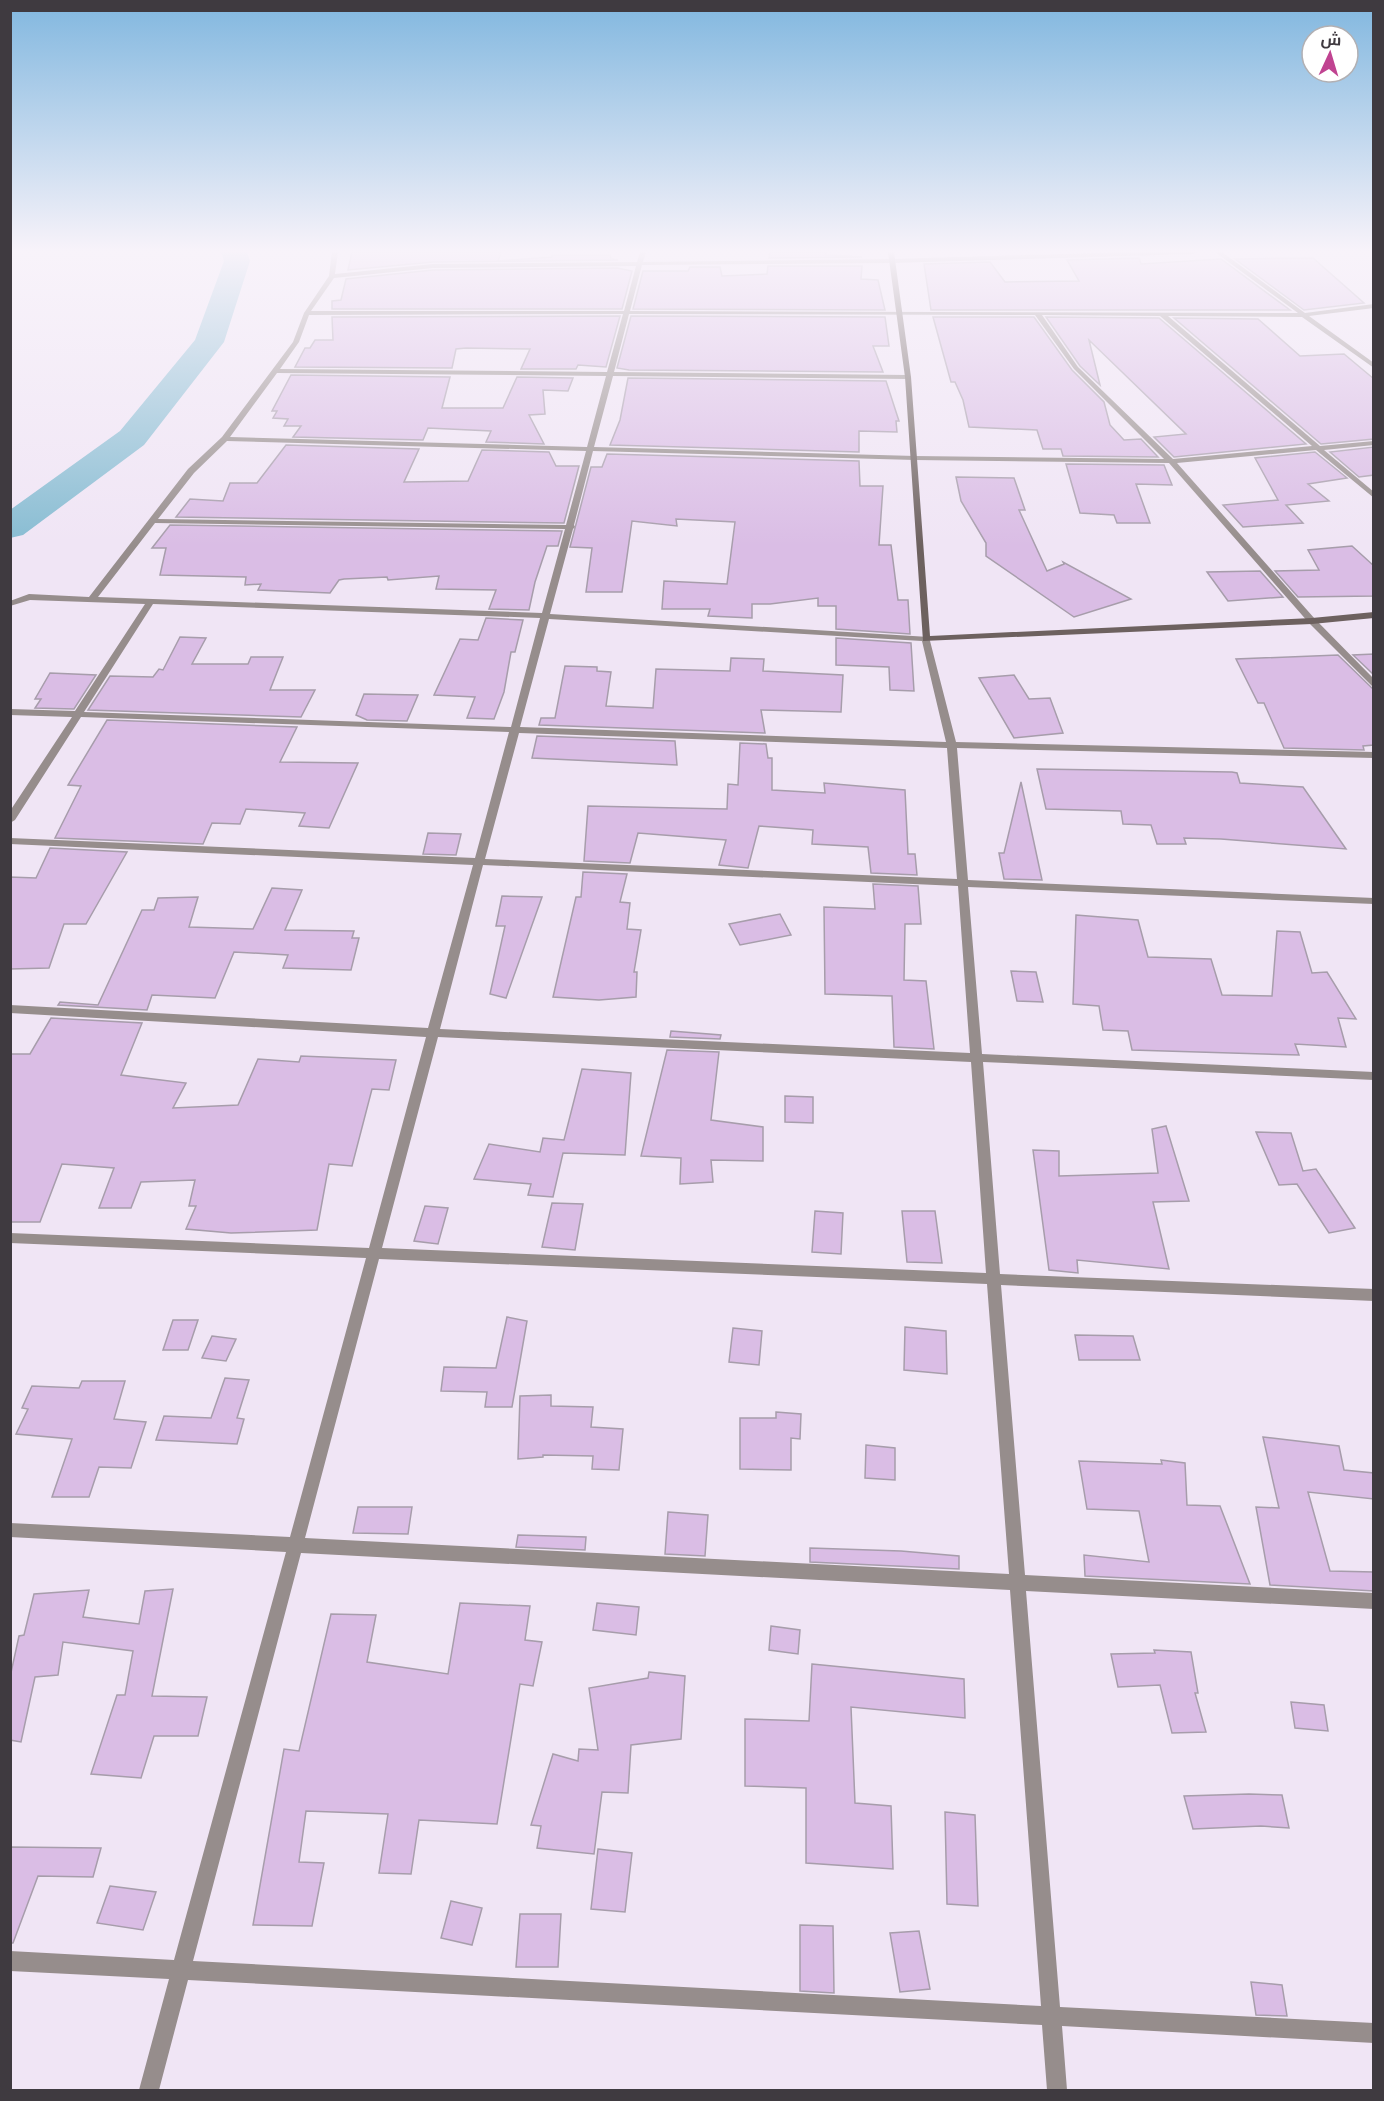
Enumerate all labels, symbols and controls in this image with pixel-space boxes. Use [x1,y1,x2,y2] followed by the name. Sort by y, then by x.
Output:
[1300,24,1360,84] north arrow
[1320,27,1342,52] text: ش

